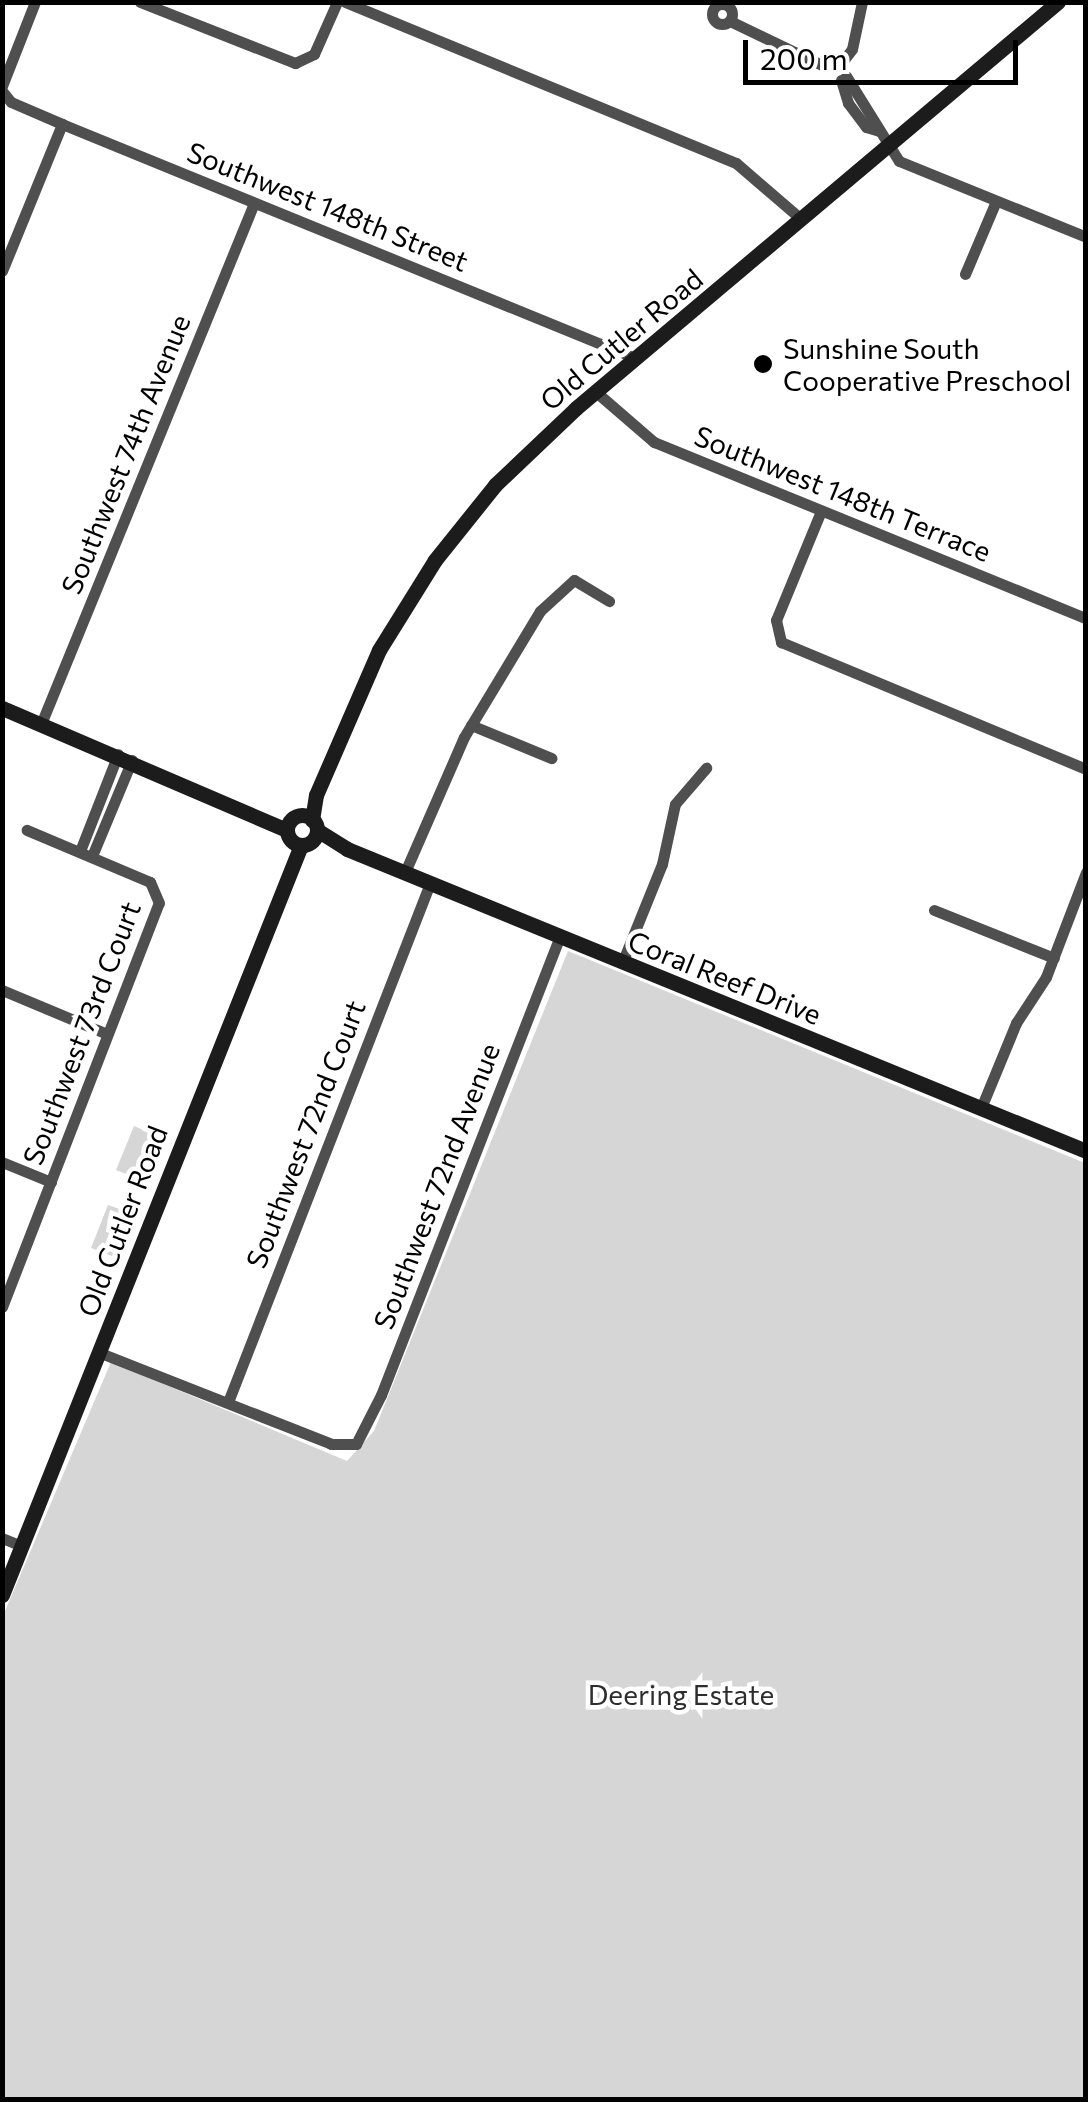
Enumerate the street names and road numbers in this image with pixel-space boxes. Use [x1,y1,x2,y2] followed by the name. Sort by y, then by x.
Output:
[183,134,473,278] street label: Southwest 148th Street
[533,261,709,417] street label: Old Cutler Road
[54,309,196,599] street label: Southwest 74th Avenue
[690,418,996,568] street label: Southwest 148th Terrace
[15,897,147,1169] street label: Southwest 73rd Court
[624,923,826,1031] street label: Coral Reef Drive
[238,995,372,1273] street label: Southwest 72nd Court
[366,1038,506,1334] street label: Southwest 72nd Avenue
[70,1121,174,1321] street label: Old Cutler Road

